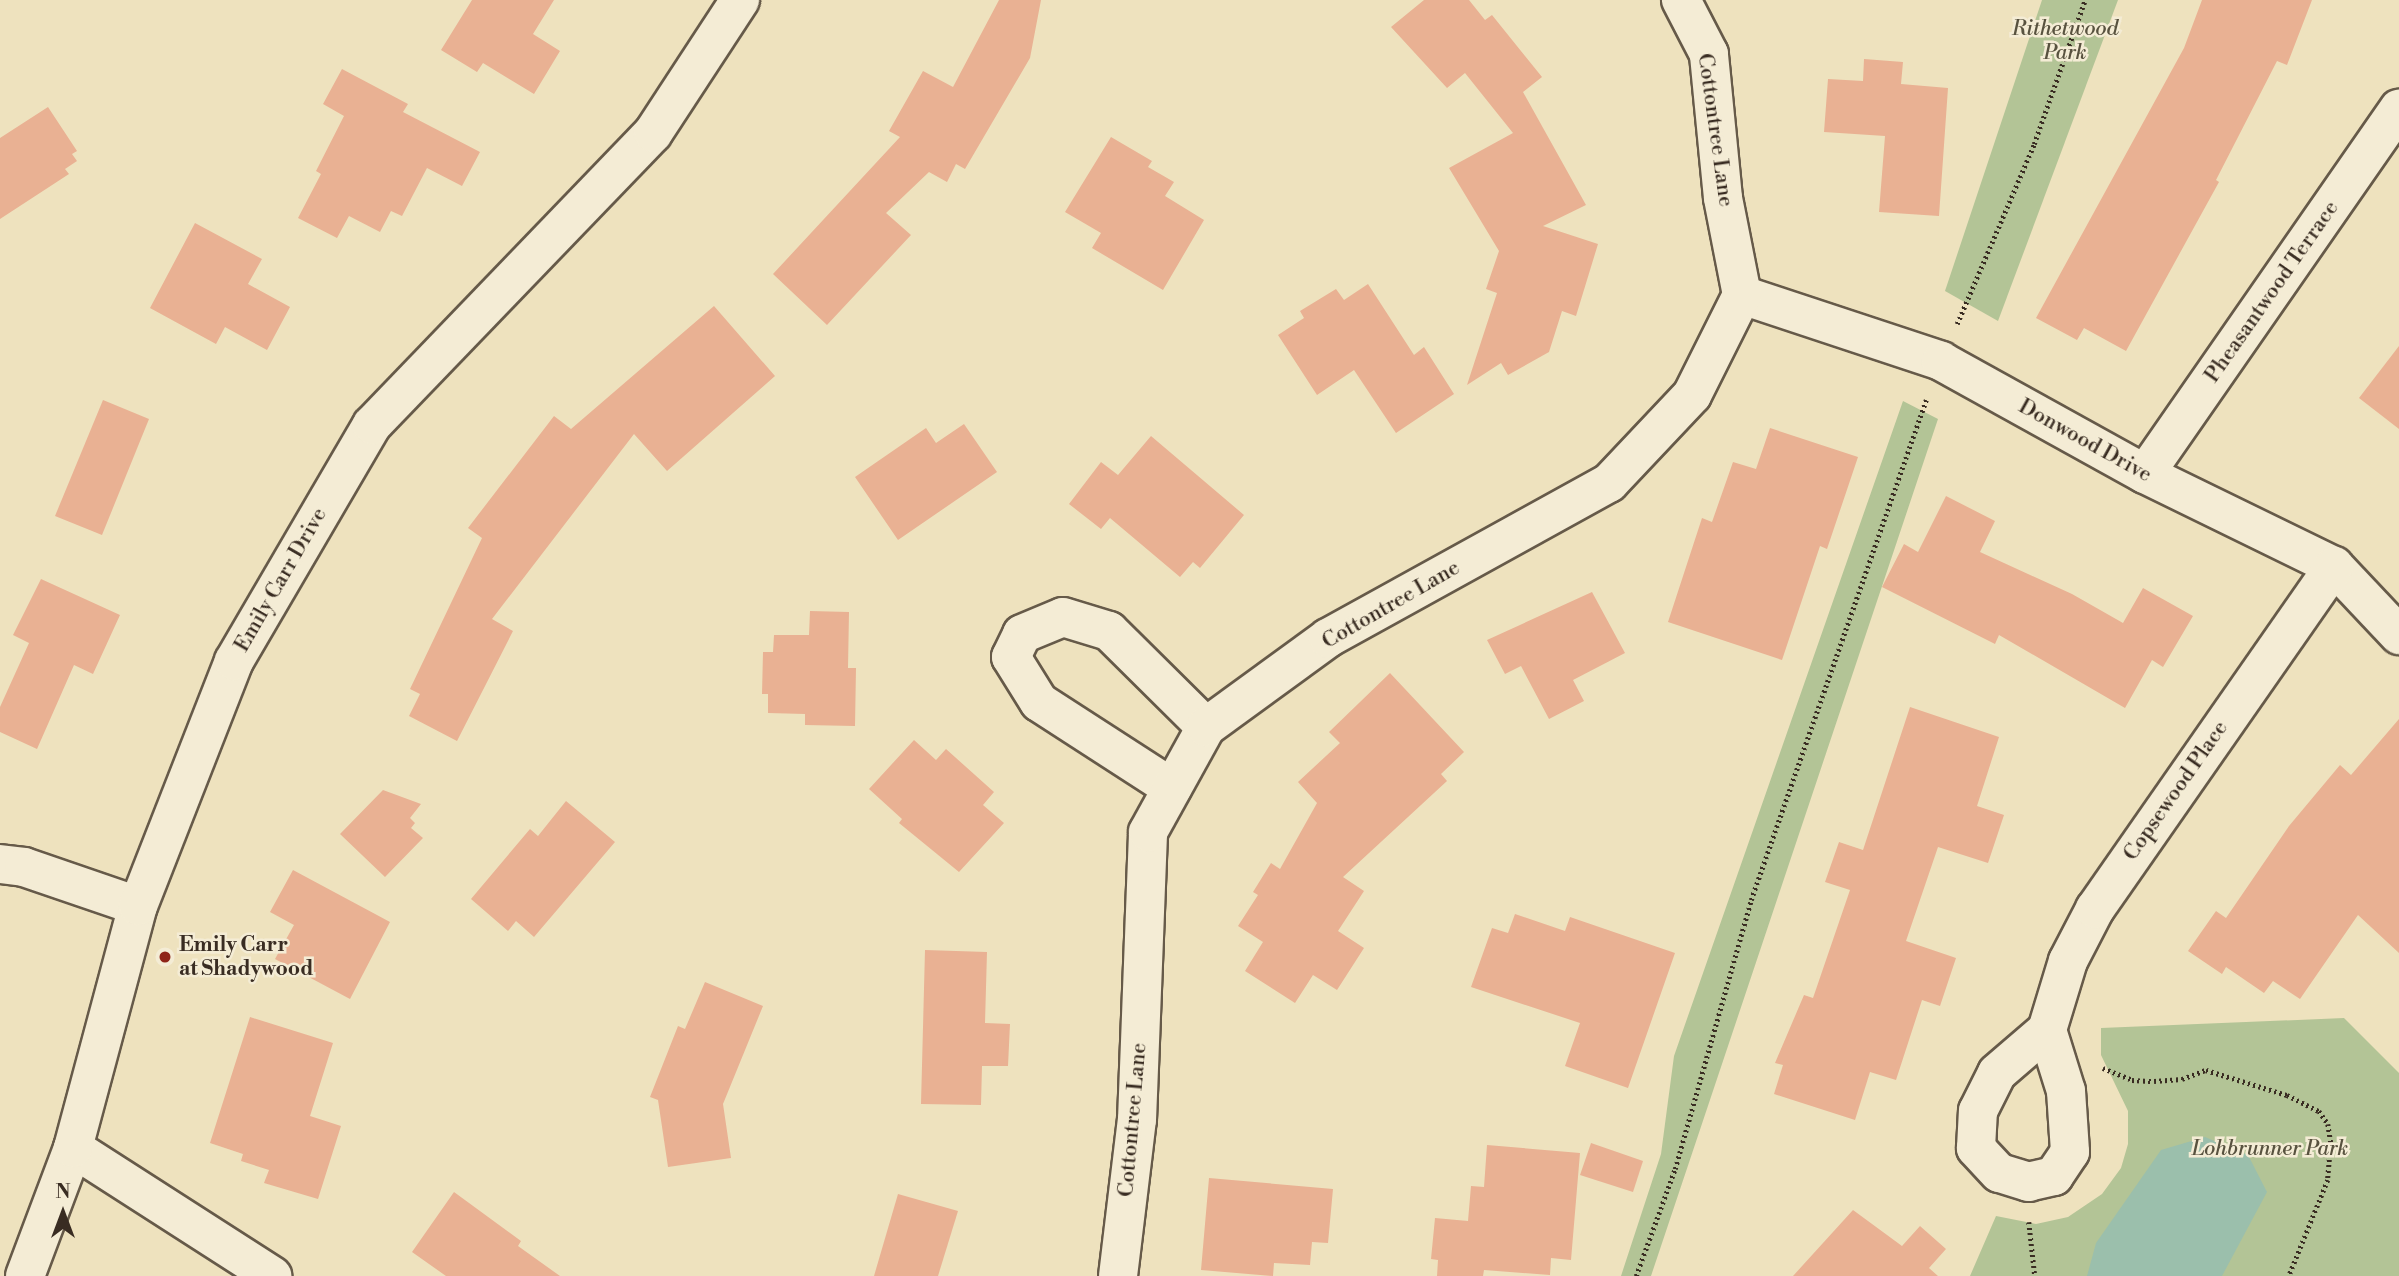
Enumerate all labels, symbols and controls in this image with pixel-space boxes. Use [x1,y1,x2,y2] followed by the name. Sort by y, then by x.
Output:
[2012,16,2118,66] park label: Rithetwood Park
[1692,52,1738,208] street label: Cottontree Lane
[2200,196,2344,388] street label: Pheasantwood Terrace
[2014,394,2156,488] street label: Donwood Drive
[230,504,332,656] street label: Emily Carr Drive
[1318,555,1464,655] street label: Cottontree Lane
[2118,716,2234,866] street label: Copsewood Place
[179,932,313,982] place label: Emily Carr at Shadywood
[157,949,173,965] marker: Emily Carr at Shadywood
[1114,1042,1152,1198] street label: Cottontree Lane
[2192,1136,2348,1162] park label: Lohbrunner Park
[28,1178,98,1248] north arrow
[55,1180,71,1204] text: N

